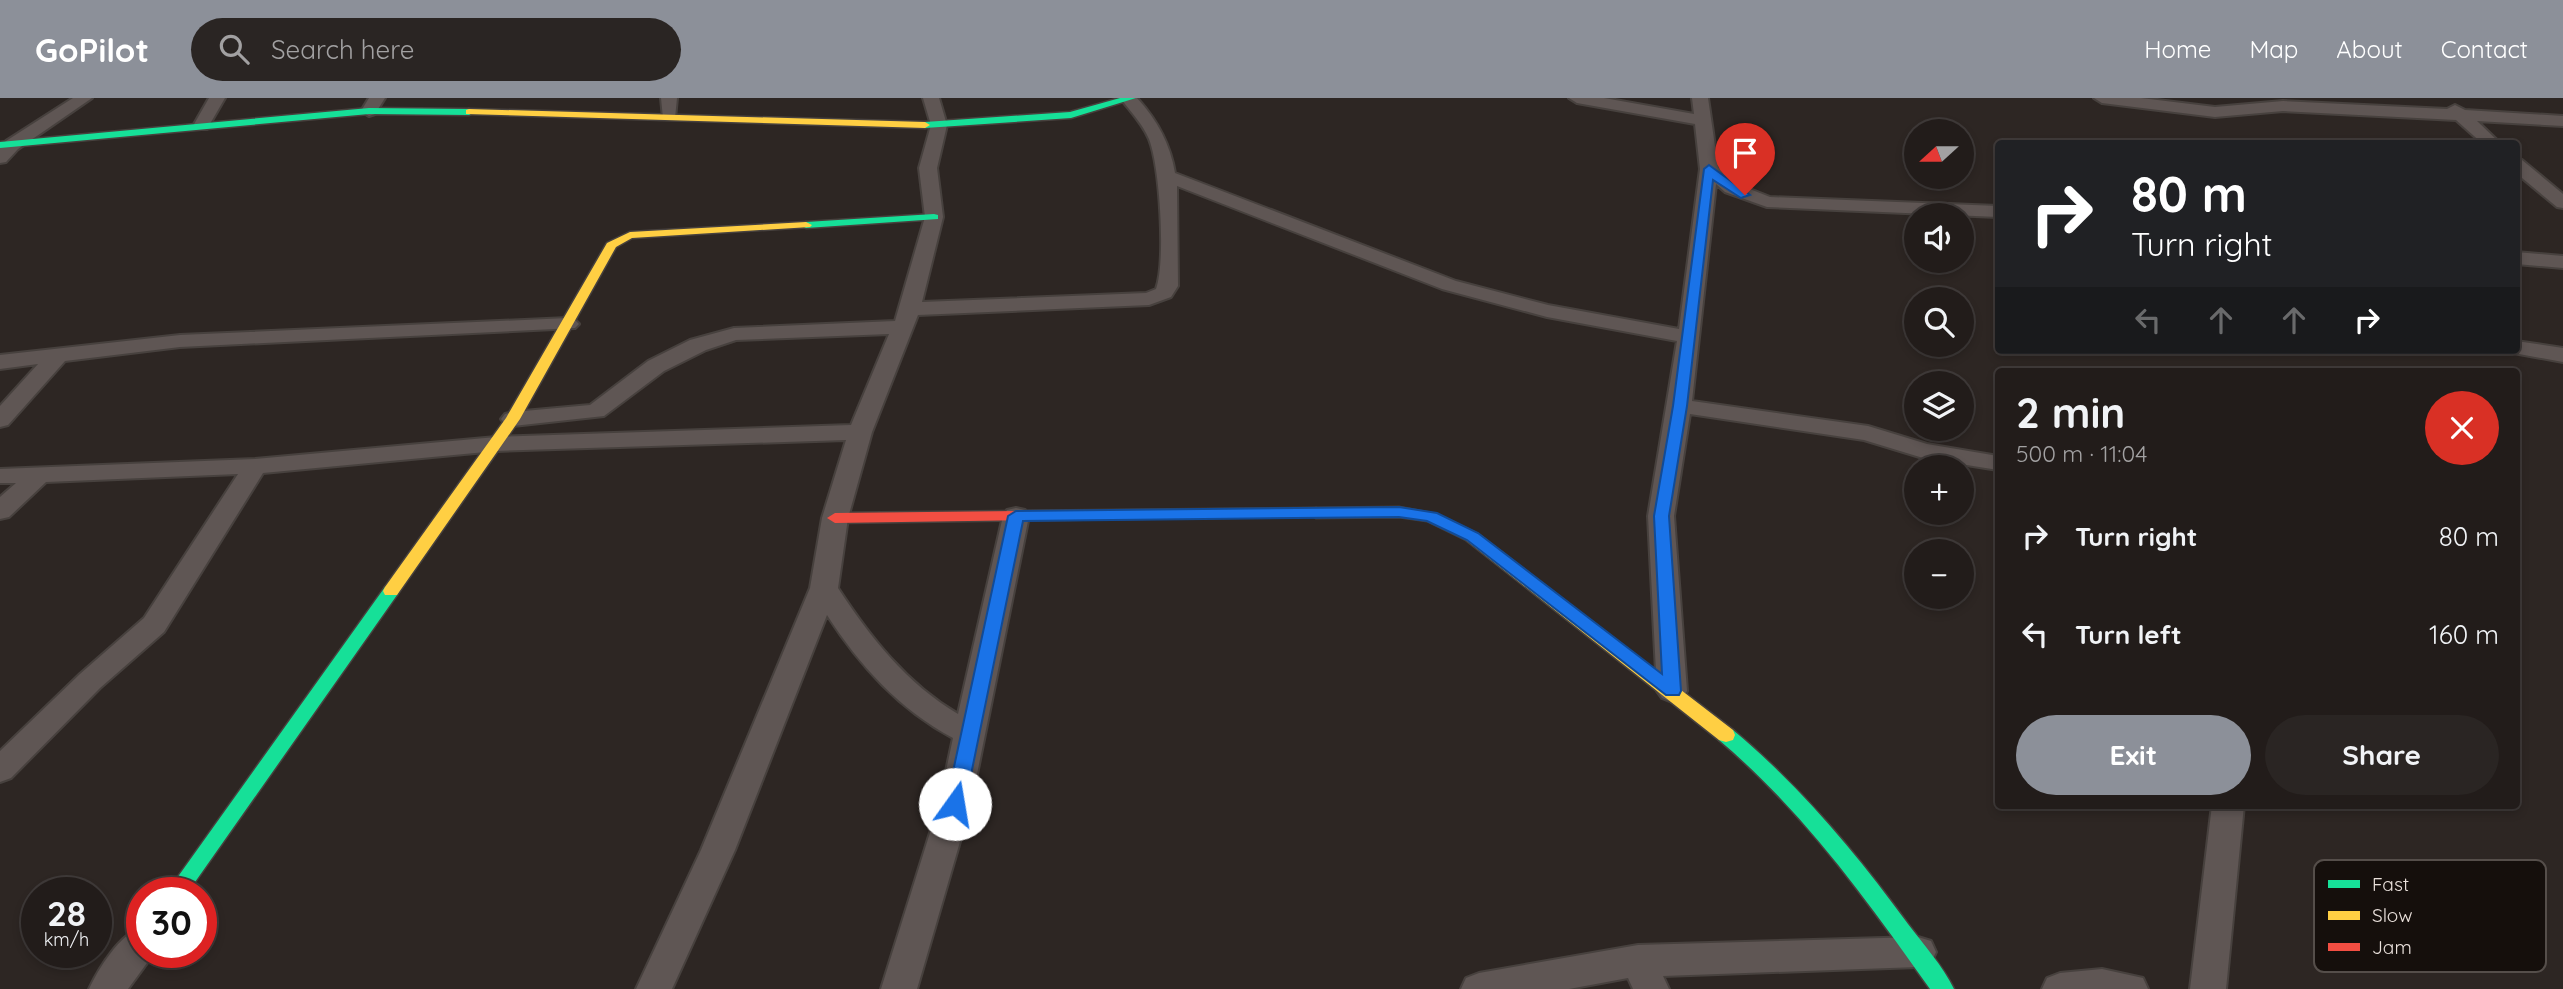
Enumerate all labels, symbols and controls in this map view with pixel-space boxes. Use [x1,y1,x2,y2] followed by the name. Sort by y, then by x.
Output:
[191,18,681,81] search box
[35,29,149,70] text: GoPilot
[215,30,253,68] icon: search
[271,33,414,66] text: Search here
[2144,34,2211,64] text: Home
[2249,34,2298,64] text: Map
[2336,34,2403,64] text: About
[2441,34,2528,64] text: Contact
[1904,119,1974,189] north arrow
[1904,119,1974,609] map controls
[1715,123,1775,195] pin
[1726,134,1764,172] icon: arrive
[2131,163,2247,224] text: 80 m
[2016,168,2107,259] icon: right
[1904,203,1974,273] button: sound
[2131,224,2272,264] text: Turn right
[1904,287,1974,357] button: search
[2129,301,2167,339] icon: left
[2202,301,2240,339] icon: ahead
[2275,301,2313,339] icon: ahead
[2348,301,2386,339] icon: right
[1904,371,1974,441] button: layers
[2016,386,2125,439] text: 2 min
[2425,391,2499,465] button: close
[2016,439,2147,468] text: 500 m · 11:04
[1904,455,1974,525] button: +
[2016,517,2054,555] icon: right
[2075,520,2197,553] text: Turn right
[2439,520,2499,553] text: 80 m
[1904,539,1974,609] button: −
[2016,615,2054,653] icon: left
[2075,618,2182,651] text: Turn left
[2429,618,2499,651] text: 160 m
[2016,715,2251,795] button: Exit
[2265,715,2499,795] button: Share
[918,767,992,841] position arrow
[2314,860,2546,972] legend
[2372,872,2409,896] text: Fast
[126,877,217,968] speed limit sign: 30
[47,891,86,935] text: 28
[2372,903,2413,927] text: Slow
[44,928,89,951] text: km/h
[2372,935,2412,959] text: Jam

